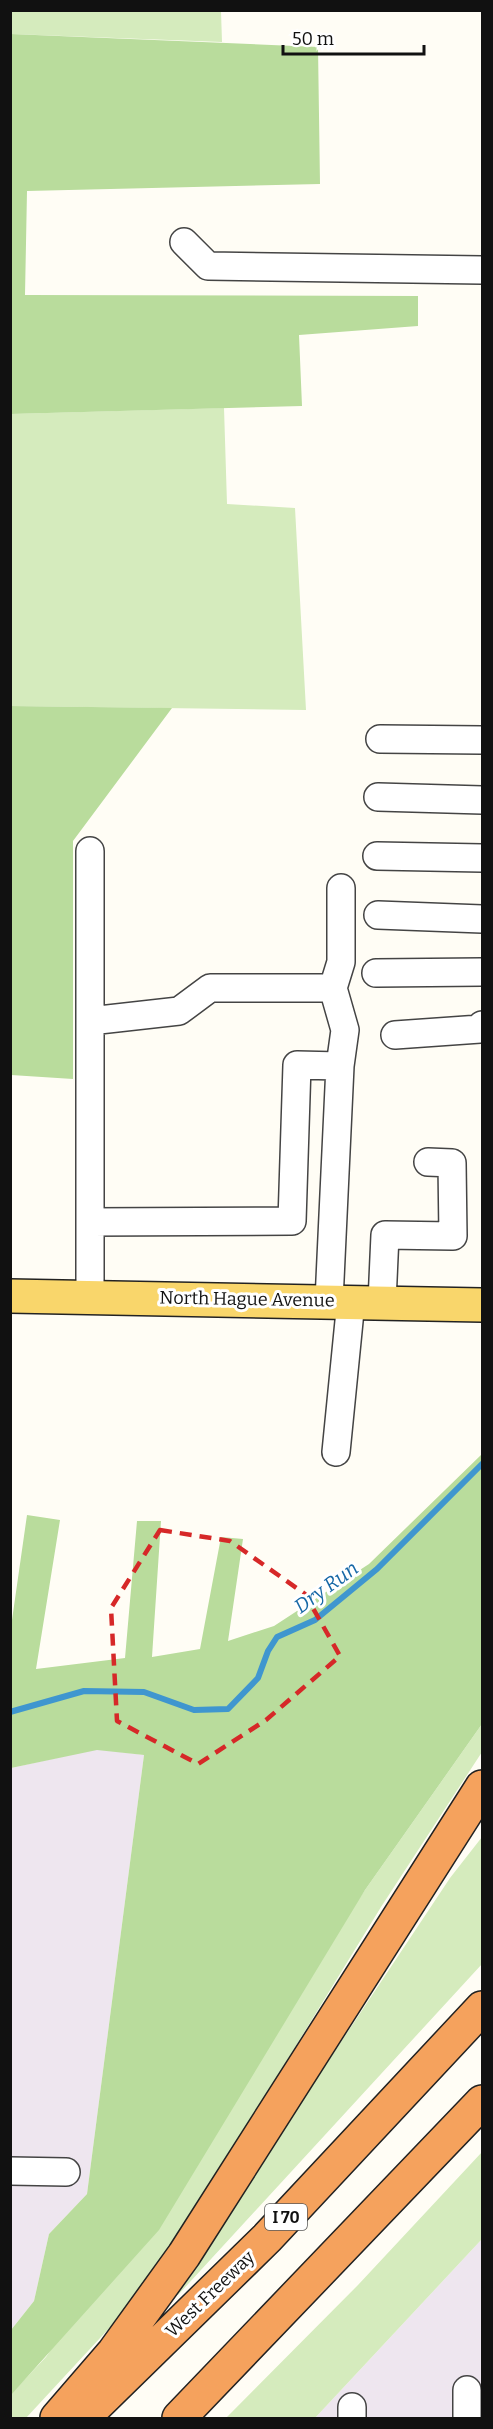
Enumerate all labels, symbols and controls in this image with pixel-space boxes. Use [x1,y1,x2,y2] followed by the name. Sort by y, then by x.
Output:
[283,18,424,56] scale bar
[292,28,334,50] text: 50 m
[159,1286,335,1312] street label: North Hague Avenue
[289,1556,363,1618] water label: Dry Run
[265,2204,307,2230] road number: I 70
[161,2246,259,2342] street label: West Freeway

